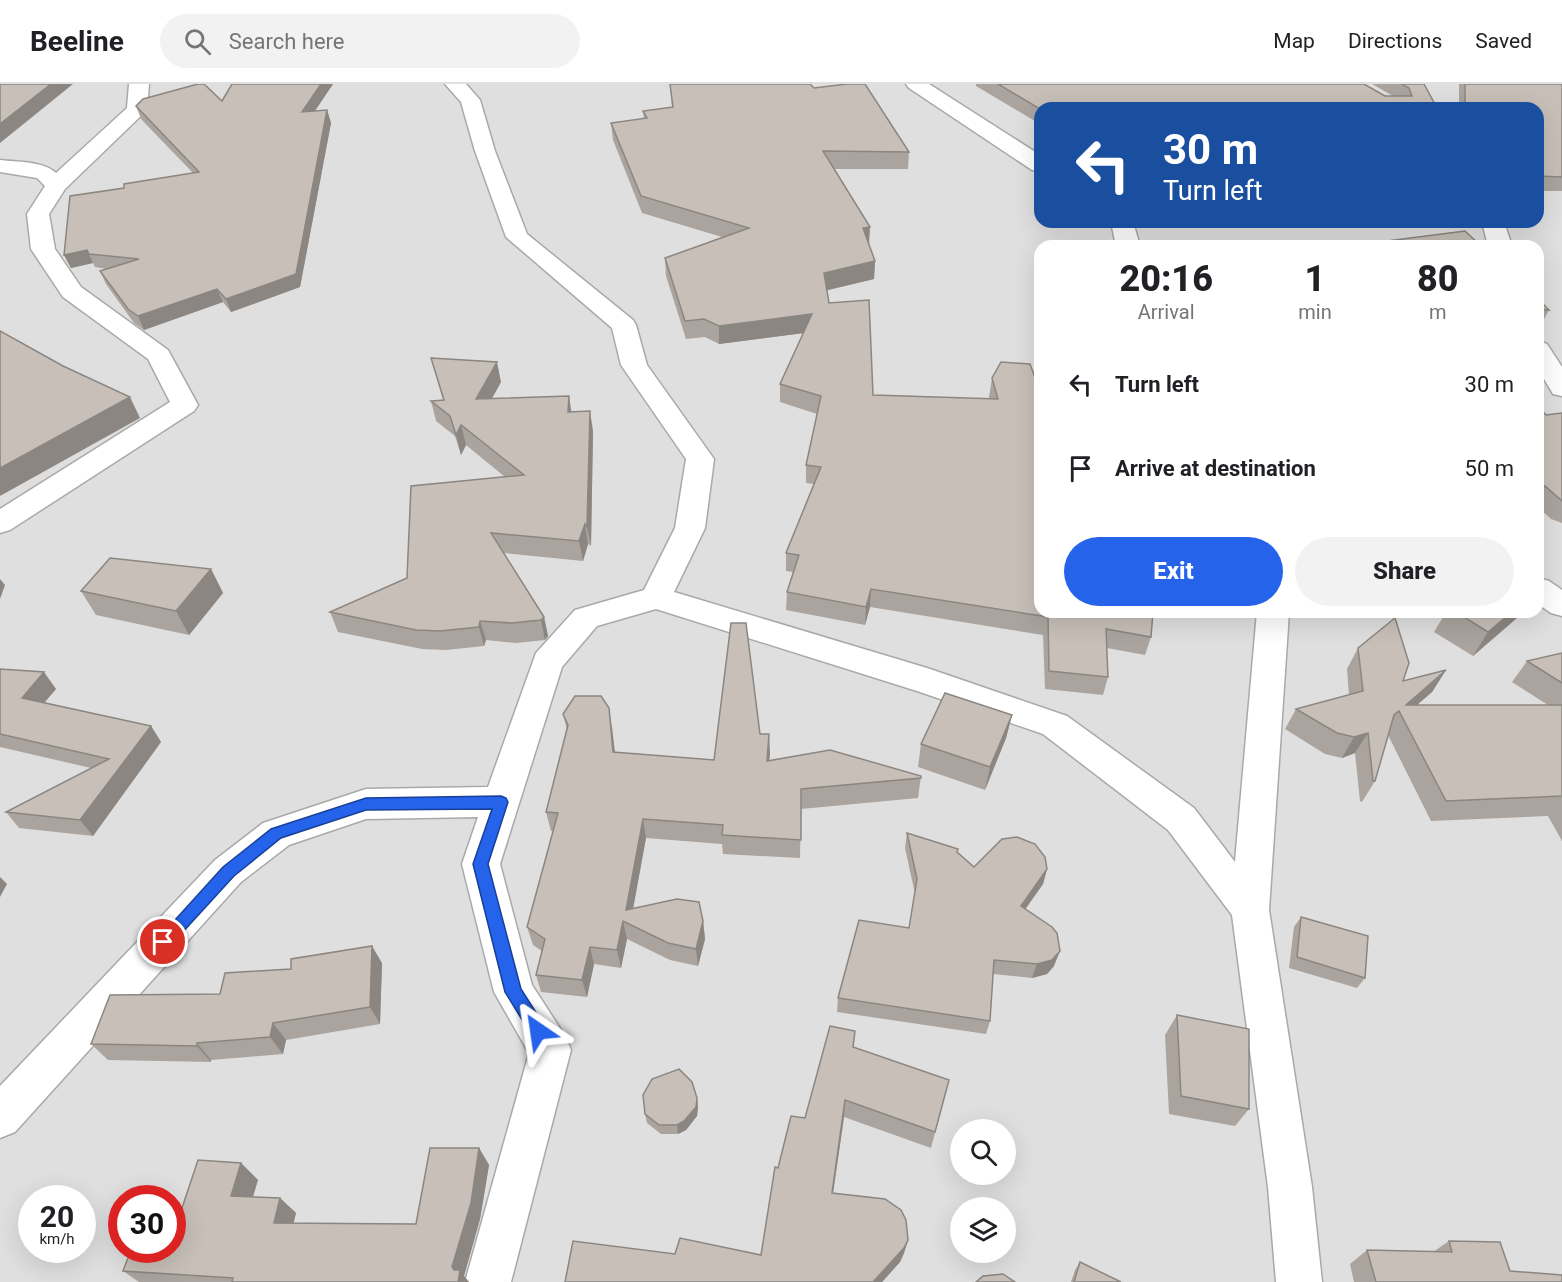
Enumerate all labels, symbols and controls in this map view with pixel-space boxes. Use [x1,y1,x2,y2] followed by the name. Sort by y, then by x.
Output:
[160,14,580,68] search box
[30,25,124,58] text: Beeline
[181,25,214,58] icon: search
[229,29,345,54] text: Search here
[1273,29,1315,53] text: Map
[1348,29,1442,53] text: Directions
[1475,29,1532,53] text: Saved
[1163,125,1258,174] text: 30 m
[1064,126,1142,204] icon: left
[1163,175,1263,207] text: Turn left
[1119,258,1213,300] text: 20:16
[1305,258,1325,300] text: 1
[1417,258,1459,300] text: 80
[1138,300,1195,324] text: Arrival
[1298,300,1332,324] text: min
[1429,300,1447,324] text: m
[1064,368,1097,401] icon: left
[1115,372,1199,397] text: Turn left
[1465,372,1514,397] text: 30 m
[1064,452,1097,485] icon: arrive
[1115,456,1316,481] text: Arrive at destination
[1465,456,1514,481] text: 50 m
[1064,537,1283,606] button: Exit
[1295,537,1514,606] button: Share
[137,916,188,967] pin
[146,925,179,958] icon: arrive
[506,999,570,1063] position arrow
[950,1119,1016,1263] map controls
[950,1119,1016,1185] button: search
[108,1185,186,1263] speed limit sign: 30
[950,1197,1016,1263] button: layers
[40,1199,74,1234] text: 20
[39,1230,75,1248] text: km/h

